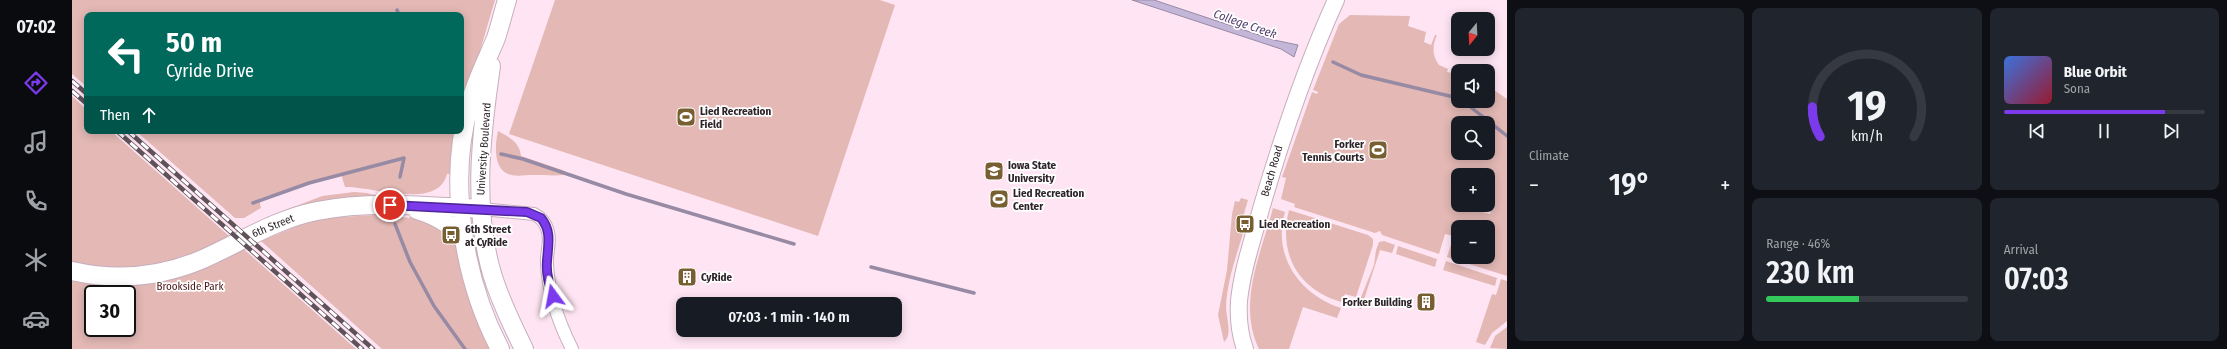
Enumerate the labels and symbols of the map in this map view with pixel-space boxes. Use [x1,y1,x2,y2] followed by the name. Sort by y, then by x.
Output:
[1212,7,1278,41] water label: College Creek
[1451,12,1495,56] north arrow
[474,102,494,196] street label: University Boulevard
[700,105,771,131] place label: Lied Recreation Field
[675,106,697,128] sports icon: Lied Recreation Field
[1302,138,1365,164] place label: Forker Tennis Courts
[1367,139,1389,161] sports icon: Forker Tennis Courts
[1258,144,1286,198] street label: Beach Road
[1008,159,1057,185] place label: Iowa State University
[983,160,1005,182] school or university icon: Iowa State University
[1013,187,1084,213] place label: Lied Recreation Center
[373,188,407,222] pin
[988,188,1010,210] sports icon: Lied Recreation Center
[250,211,296,240] street label: 6th Street
[1234,213,1256,235] bus stop icon: Lied Recreation
[1259,218,1330,231] place label: Lied Recreation
[465,223,511,249] place label: 6th Street at CyRide
[440,224,462,246] bus stop icon: 6th Street at CyRide
[676,266,698,288] building icon: CyRide
[701,271,732,284] place label: CyRide
[532,275,574,317] position arrow
[156,280,224,293] park label: Brookside Park
[84,285,136,337] speed limit sign: 30
[1415,291,1437,313] building icon: Forker Building
[1343,296,1413,309] place label: Forker Building

